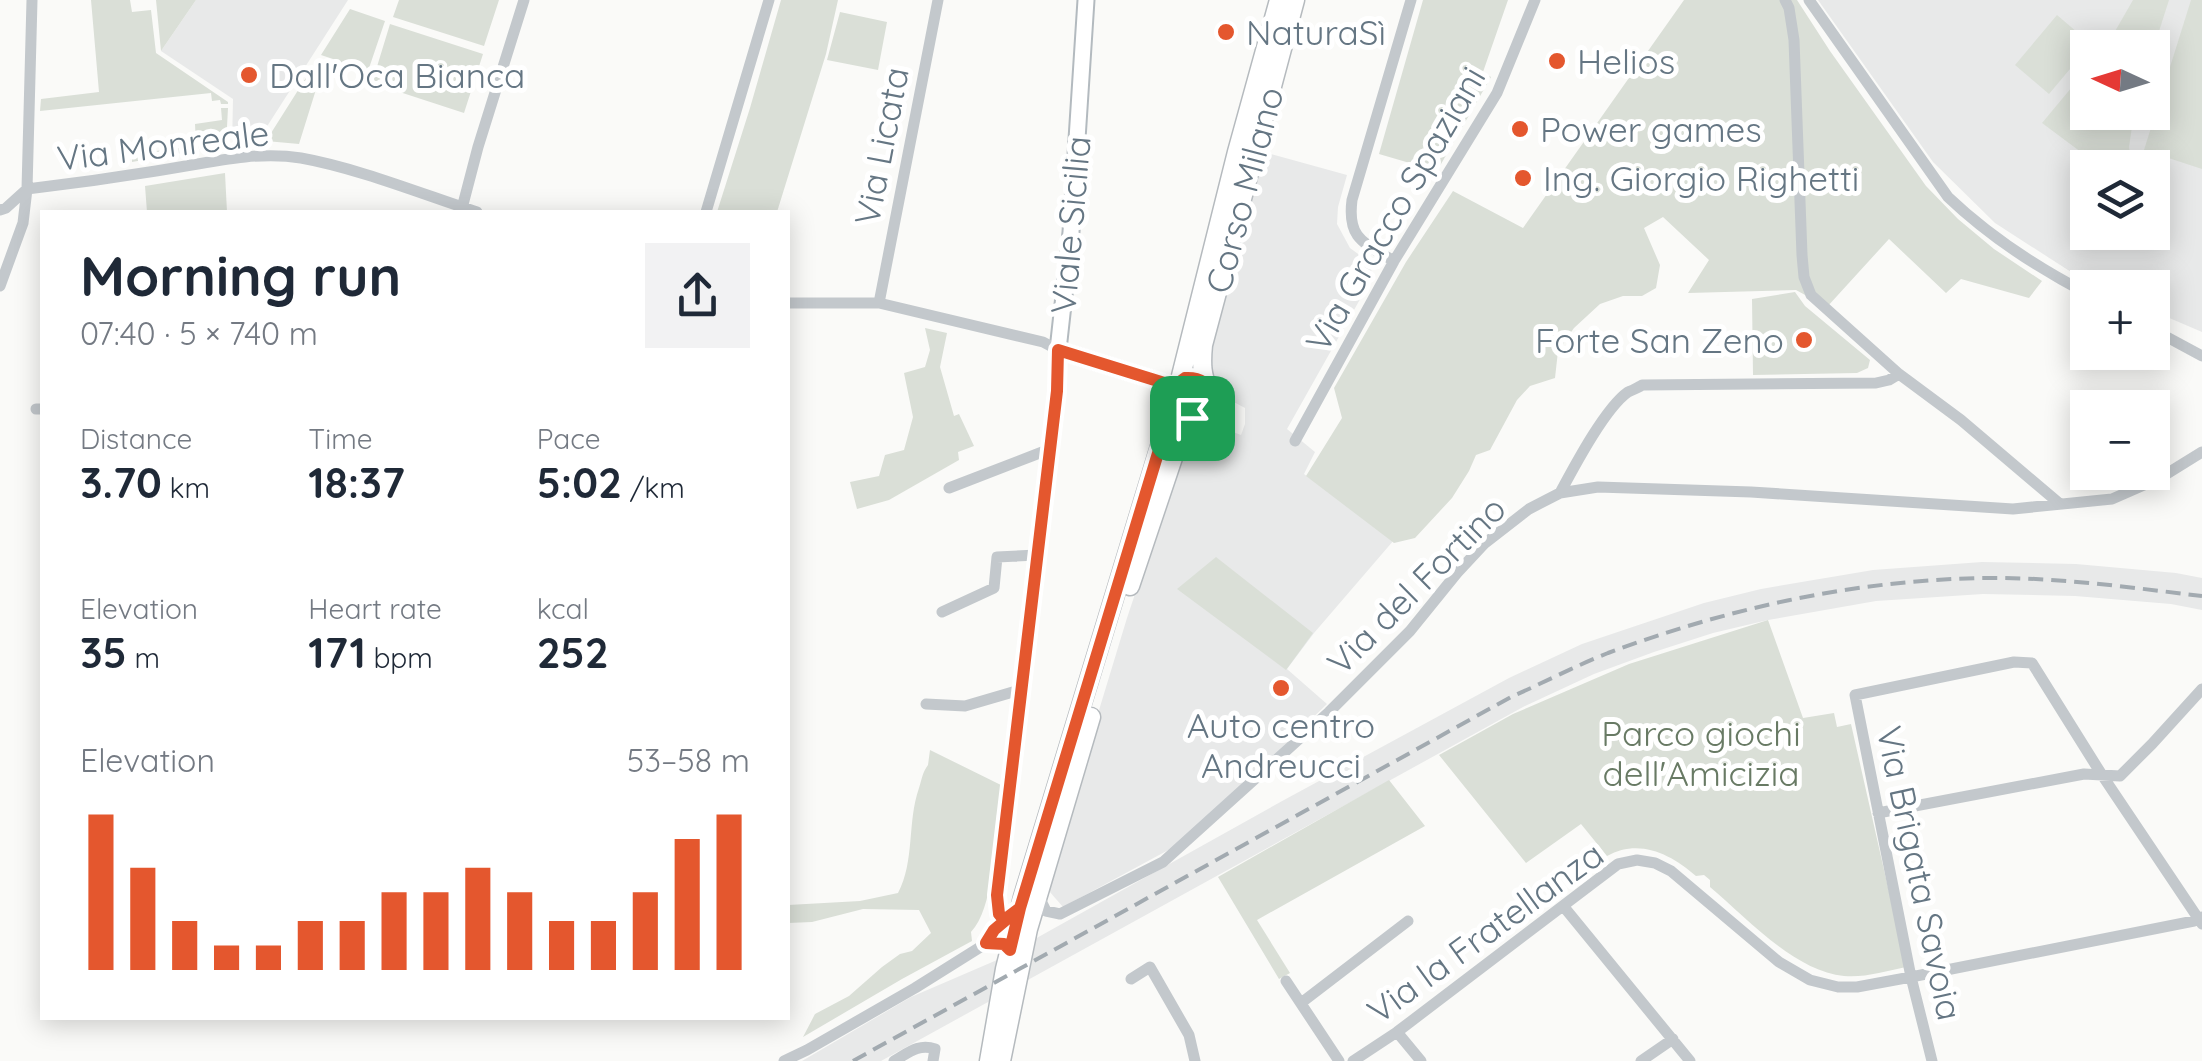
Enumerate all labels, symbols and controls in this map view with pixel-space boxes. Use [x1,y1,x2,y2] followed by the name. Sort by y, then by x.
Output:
[1246,10,1386,54] place label: NaturaSì
[1215,21,1237,43] marker: NaturaSì
[2070,30,2170,130] north arrow
[2070,30,2170,490] map controls
[1577,39,1675,83] place label: Helios
[1546,50,1568,72] marker: Helios
[269,53,525,97] place label: Dall'Oca Bianca
[1295,58,1495,360] street label: Via Gracco Spaziani
[844,63,918,229] street label: Via Licata
[238,64,260,86] marker: Dall'Oca Bianca
[1195,82,1293,298] street label: Corso Milano
[1540,107,1762,151] place label: Power games
[55,110,271,180] street label: Via Monreale
[1509,118,1531,140] marker: Power games
[1040,134,1100,316] street label: Viale Sicilia
[2070,150,2170,250] button: layers
[1543,156,1859,200] place label: Ing. Giorgio Righetti
[1512,167,1534,189] marker: Ing. Giorgio Righetti
[80,241,401,310] text: Morning run
[645,243,750,348] button: share
[2070,270,2170,370] button: +
[80,313,318,353] text: 07:40 · 5 × 740 m
[1535,318,1784,362] place label: Forte San Zeno
[1793,329,1815,351] marker: Forte San Zeno
[1150,376,1235,461] pin
[2070,390,2170,490] button: −
[1165,391,1220,446] icon: arrive
[80,421,192,456] text: Distance
[308,421,373,456] text: Time
[537,421,601,456] text: Pace
[80,456,162,509] text: 3.70
[308,456,405,509] text: 18:37
[537,456,622,509] text: 5:02
[162,470,210,505] text: km
[622,470,685,505] text: /km
[1317,486,1515,684] street label: Via del Fortino
[80,591,198,626] text: Elevation
[308,591,442,626] text: Heart rate
[537,591,589,626] text: kcal
[80,626,127,679] text: 35
[308,626,366,679] text: 171
[537,626,609,679] text: 252
[127,640,160,675] text: m
[366,640,433,675] text: bpm
[1270,677,1292,699] marker: Auto centro Andreucci
[1187,703,1375,787] place label: Auto centro Andreucci
[1601,711,1801,795] park label: Parco giochi dell'Amicizia
[1867,722,1973,1024] street label: Via Brigata Savoia
[80,740,215,780] text: Elevation
[627,740,750,780] text: 53–58 m
[1358,832,1612,1032] street label: Via la Fratellanza

